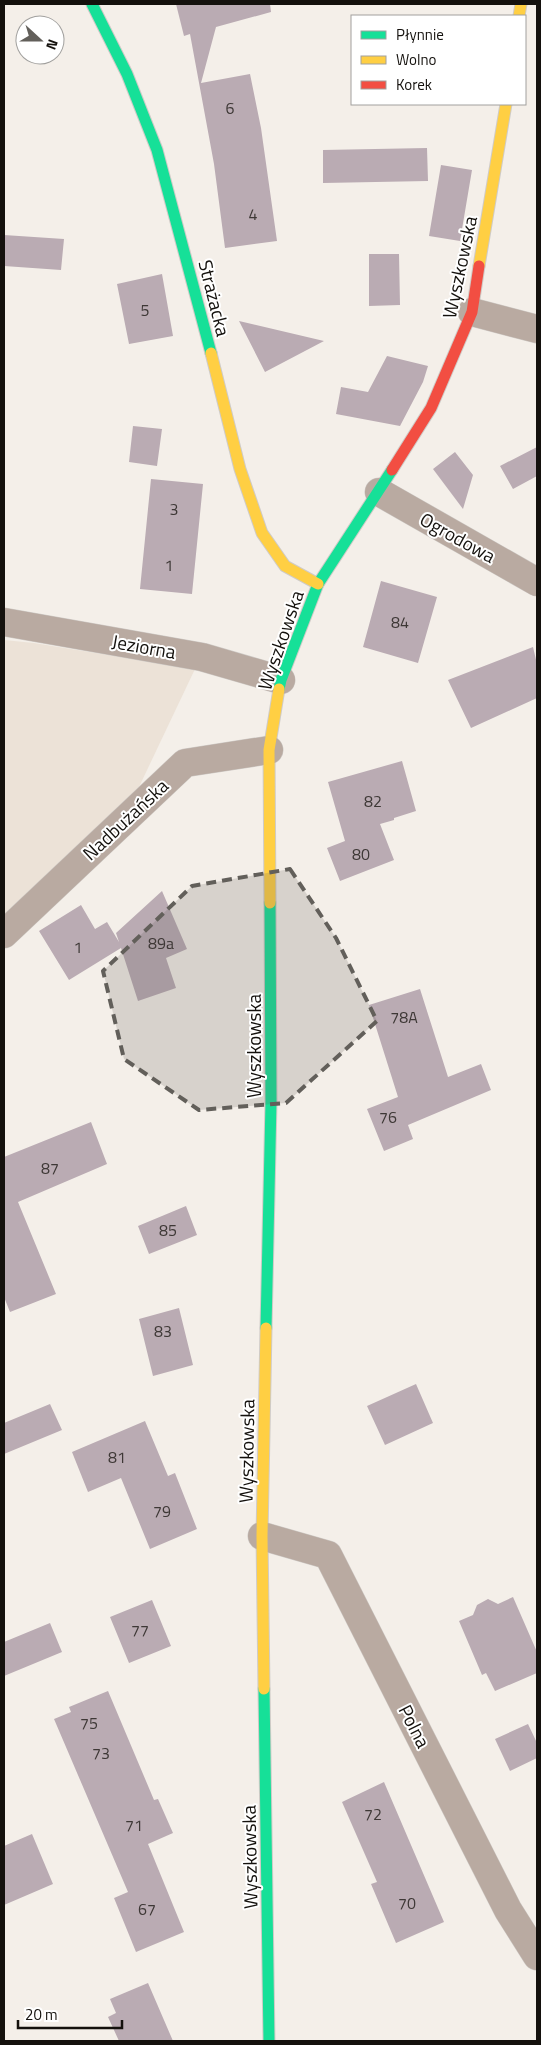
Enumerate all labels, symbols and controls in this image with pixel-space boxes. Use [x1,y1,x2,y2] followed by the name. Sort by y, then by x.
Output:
[15,15,65,65] north arrow
[351,15,526,105] legend
[396,23,444,46] text: Płynnie
[41,37,64,53] text: N
[396,48,436,71] text: Wolno
[396,73,432,96] text: Korek
[226,96,235,120] house number: 6
[249,202,258,226] house number: 4
[434,213,484,321] street label: Wyszkowska
[192,257,239,340] street label: Strażacka
[141,298,150,322] house number: 5
[170,497,178,521] house number: 3
[415,504,502,570] street label: Ogrodowa
[165,553,173,577] house number: 1
[249,586,311,694] street label: Wyszkowska
[391,610,409,634] house number: 84
[110,626,179,666] street label: Jeziorna
[76,771,175,867] street label: Nadbużańska
[364,789,382,813] house number: 82
[352,842,370,866] house number: 80
[148,931,174,955] house number: 89a
[74,935,82,959] house number: 1
[239,994,268,1098] street label: Wyszkowska
[390,1005,418,1029] house number: 78A
[379,1105,397,1129] house number: 76
[41,1156,59,1180] house number: 87
[159,1218,177,1242] house number: 85
[154,1319,172,1343] house number: 83
[231,1398,261,1503] street label: Wyszkowska
[108,1445,126,1469] house number: 81
[153,1499,171,1523] house number: 79
[131,1618,149,1642] house number: 77
[392,1699,438,1753] street label: Polna
[80,1711,98,1735] house number: 75
[92,1741,110,1765] house number: 73
[364,1802,382,1826] house number: 72
[234,1804,264,1909] street label: Wyszkowska
[125,1813,143,1837] house number: 71
[398,1891,416,1915] house number: 70
[138,1897,156,1921] house number: 67
[18,1998,121,2030] scale bar
[25,2003,58,2026] text: 20 m

